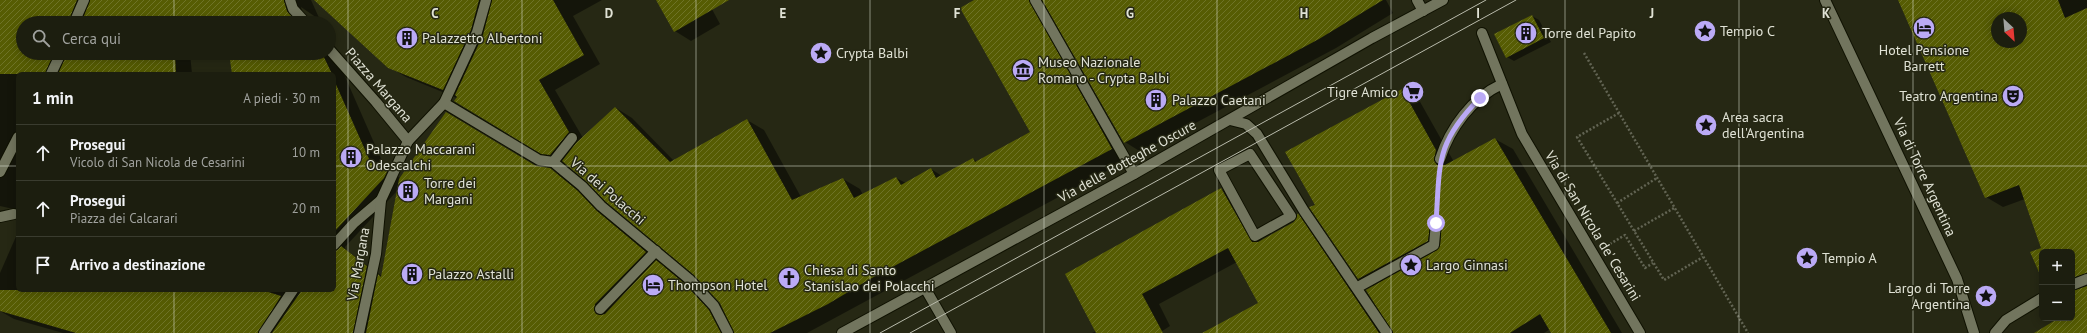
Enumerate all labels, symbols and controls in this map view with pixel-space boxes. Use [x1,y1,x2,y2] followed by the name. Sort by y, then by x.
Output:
[431,5,439,22] text: C
[605,5,613,22] text: D
[780,5,787,22] text: E
[954,5,961,22] text: F
[1126,5,1134,22] text: G
[1300,5,1308,22] text: H
[1476,5,1480,22] text: I
[1649,5,1654,22] text: J
[1822,5,1830,22] text: K
[1991,12,2027,48] north arrow
[1911,15,1937,41] hotel icon: Hotel Pensione Barrett
[16,16,336,60] search box
[1692,18,1718,44] place icon: Tempio C
[1513,20,1539,46] building icon: Torre del Papito
[1720,22,1775,40] place label: Tempio C
[1542,24,1636,42] place label: Torre del Papito
[394,25,420,51] building icon: Palazzetto Albertoni
[30,27,52,49] icon: search
[62,29,121,48] text: Cerca qui
[422,29,542,47] place label: Palazzetto Albertoni
[808,40,834,66] place icon: Crypta Balbi
[1879,41,1969,75] place label: Hotel Pensione Barrett
[342,44,417,126] street label: Piazza Margana
[836,44,909,62] place label: Crypta Balbi
[1038,53,1169,87] place label: Museo Nazionale Romano - Crypta Balbi
[1010,57,1036,83] museum icon: Museo Nazionale Romano - Crypta Balbi
[1400,79,1426,105] supermarket icon: Tigre Amico
[1327,83,1398,101] place label: Tigre Amico
[2000,83,2026,109] theatre icon: Teatro Argentina
[32,87,73,109] text: 1 min
[1143,87,1169,113] building icon: Palazzo Caetani
[1899,87,1998,105] place label: Teatro Argentina
[1471,89,1489,107] route end
[243,90,320,107] text: A piedi · 30 m
[1172,91,1266,109] place label: Palazzo Caetani
[1722,108,1805,142] place label: Area sacra dell'Argentina
[1693,112,1719,138] place icon: Area sacra dell'Argentina
[1889,114,1960,239] street label: Via di Torre Argentina
[1054,115,1199,207] street label: Via delle Botteghe Oscure
[70,135,126,154] text: Prosegui
[366,140,475,174] place label: Palazzo Maccarani Odescalchi
[32,142,54,164] icon: ahead
[292,144,320,161] text: 10 m
[338,144,364,170] building icon: Palazzo Maccarani Odescalchi
[1540,147,1645,304] street label: Via di San Nicola de' Cesarini
[566,153,649,229] street label: Via dei Polacchi
[70,154,245,171] text: Vicolo di San Nicola de Cesarini
[424,174,476,208] place label: Torre dei Margani
[395,178,421,204] building icon: Torre dei Margani
[70,191,126,210] text: Prosegui
[32,198,54,220] icon: ahead
[292,200,320,217] text: 20 m
[70,210,178,227] text: Piazza dei Calcarari
[1427,214,1445,232] route start
[343,226,373,303] street label: Via Margana
[1794,245,1820,271] place icon: Tempio A
[1822,249,1878,267] place label: Tempio A
[2039,249,2075,321] map controls
[2039,249,2075,285] button: +
[1398,252,1424,278] place icon: Largo Ginnasi
[32,254,54,276] icon: arrive
[70,255,205,274] text: Arrivo a destinazione
[1426,256,1508,274] place label: Largo Ginnasi
[399,261,425,287] building icon: Palazzo Astalli
[804,261,934,295] place label: Chiesa di Santo Stanislao dei Polacchi
[428,265,514,283] place label: Palazzo Astalli
[776,265,802,291] church icon: Chiesa di Santo Stanislao dei Polacchi
[640,272,666,298] hotel icon: Thompson Hotel
[668,276,767,294] place label: Thompson Hotel
[1888,279,1970,313] place label: Largo di Torre Argentina
[1973,283,1999,309] place icon: Largo di Torre Argentina
[2039,285,2075,321] button: −

